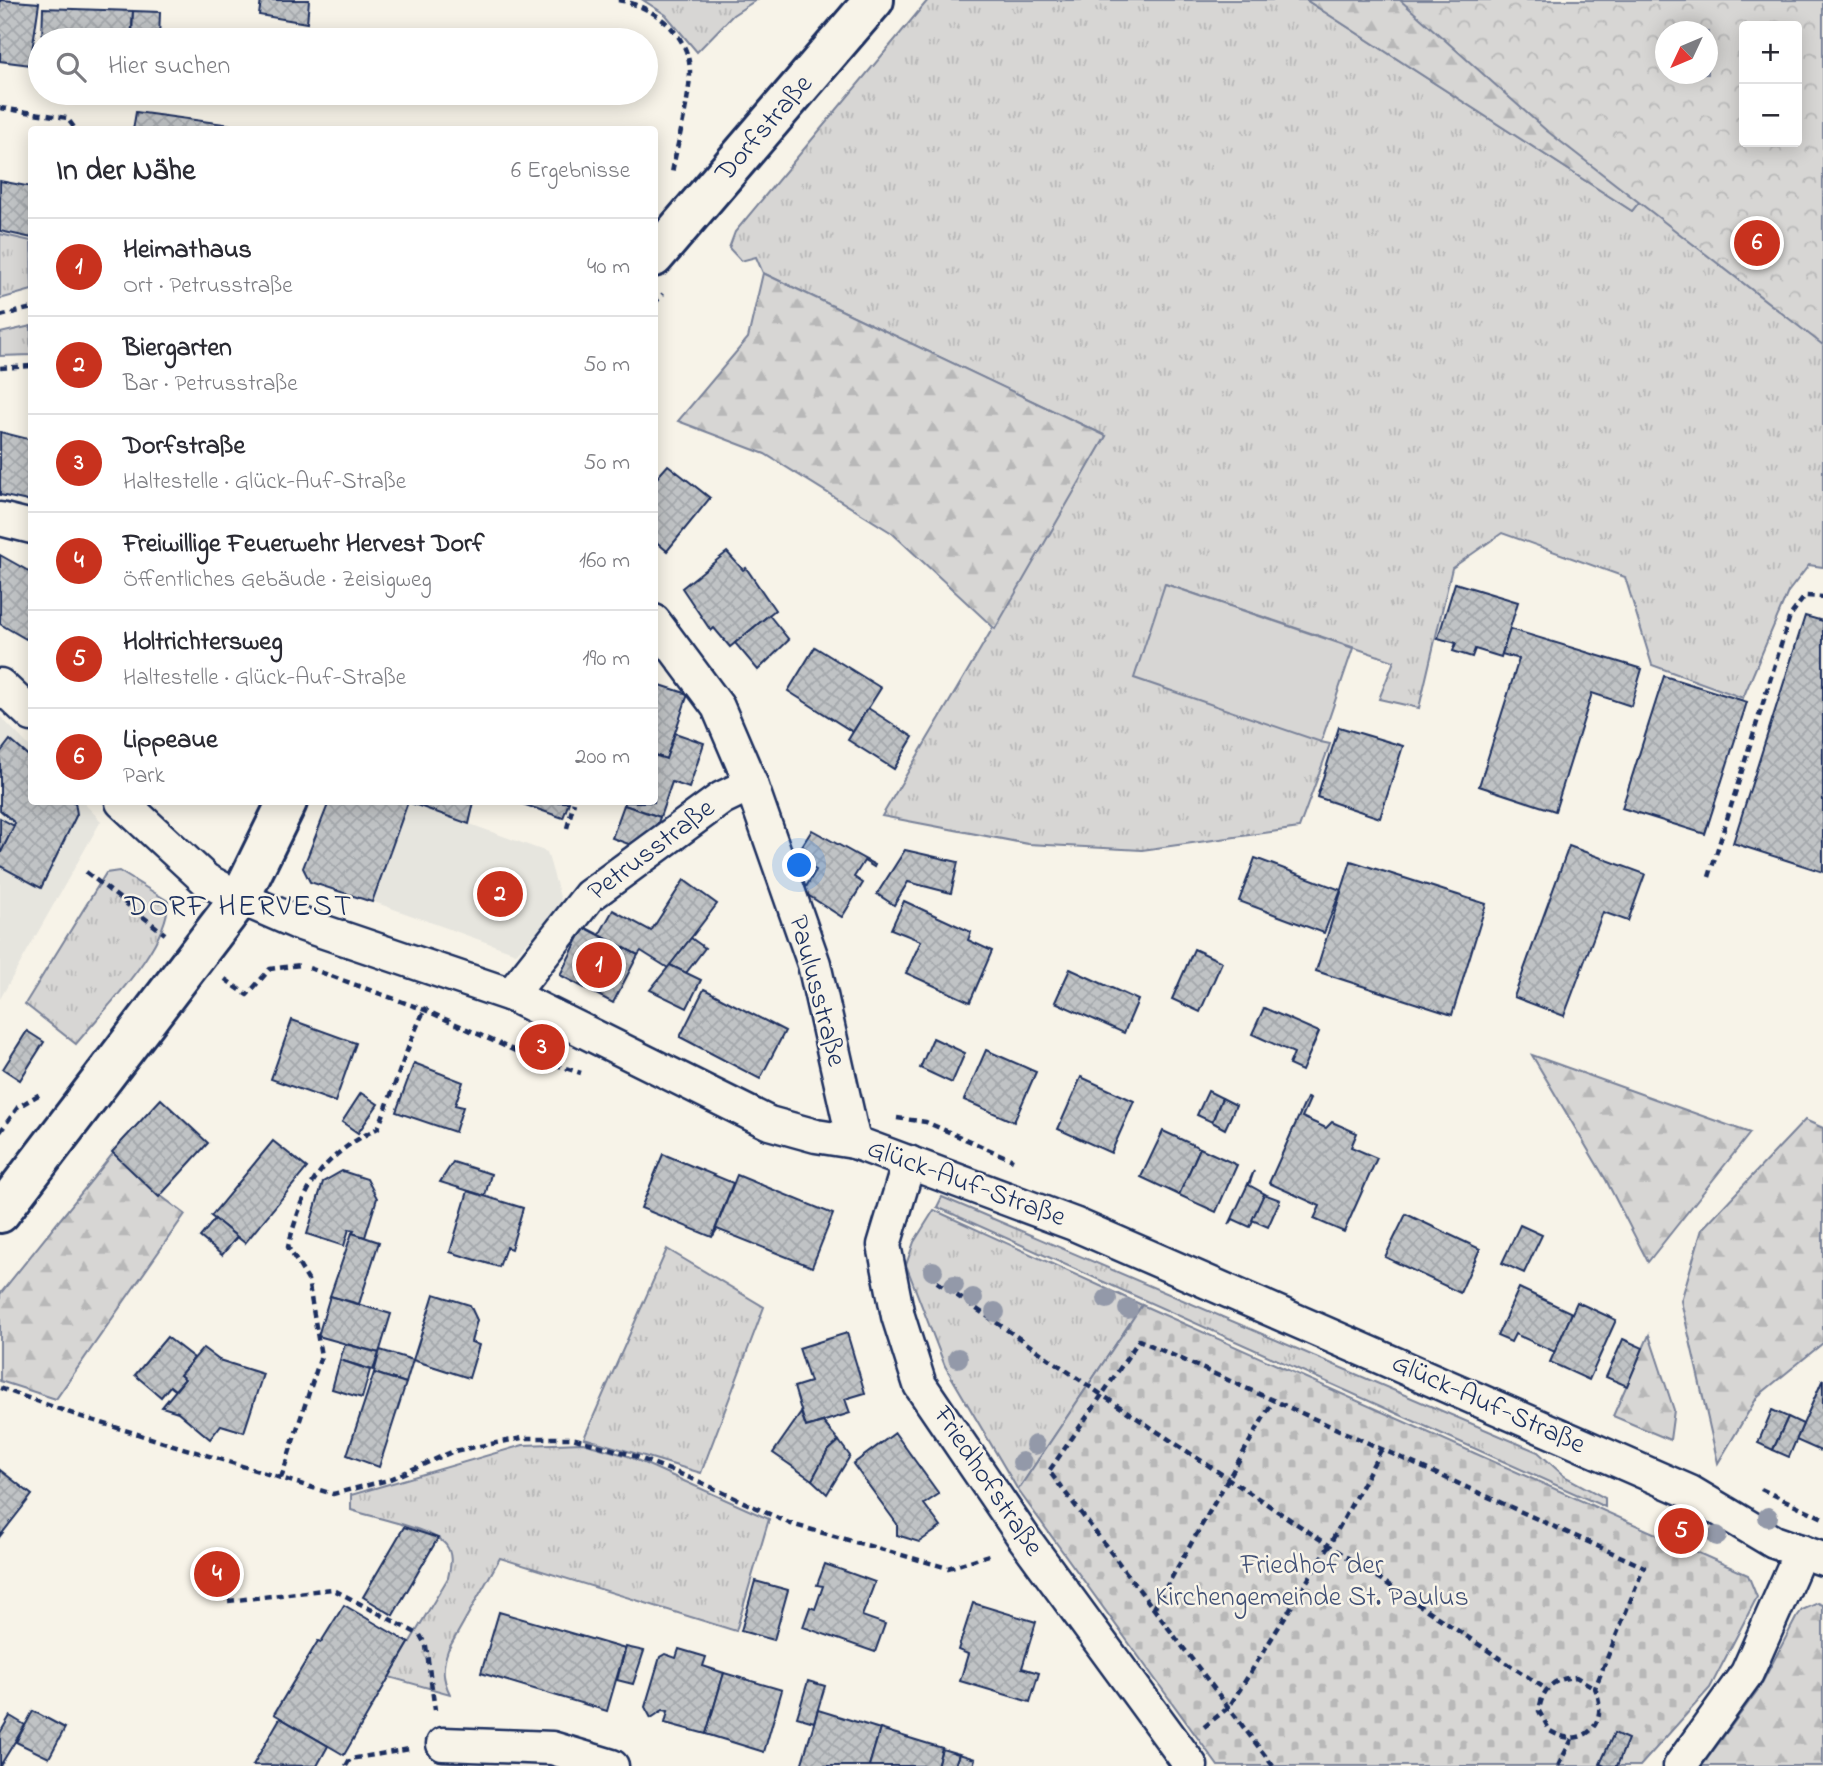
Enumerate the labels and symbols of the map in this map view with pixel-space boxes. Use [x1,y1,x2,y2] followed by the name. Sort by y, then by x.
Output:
[1655,21,1718,84] north arrow
[706,66,824,193] street label: Dorfstraße
[1734,217,1780,269] pin: 6
[580,789,725,913] street label: Petrusstraße
[782,848,816,882] your location
[477,868,523,920] pin: 2
[124,886,353,930] district label: DORF HERVEST
[776,911,856,1072] street label: Paulusstraße
[576,939,622,991] pin: 1
[519,1021,565,1073] pin: 3
[861,1129,1071,1239] street label: Glück-Auf-Straße
[1384,1344,1592,1466] street label: Glück-Auf-Straße
[921,1398,1053,1566] street label: Friedhofstraße
[1658,1505,1704,1557] pin: 5
[1155,1546,1469,1619] park label: Friedhof der Kirchengemeinde St. Paulus
[194,1548,240,1600] pin: 4

